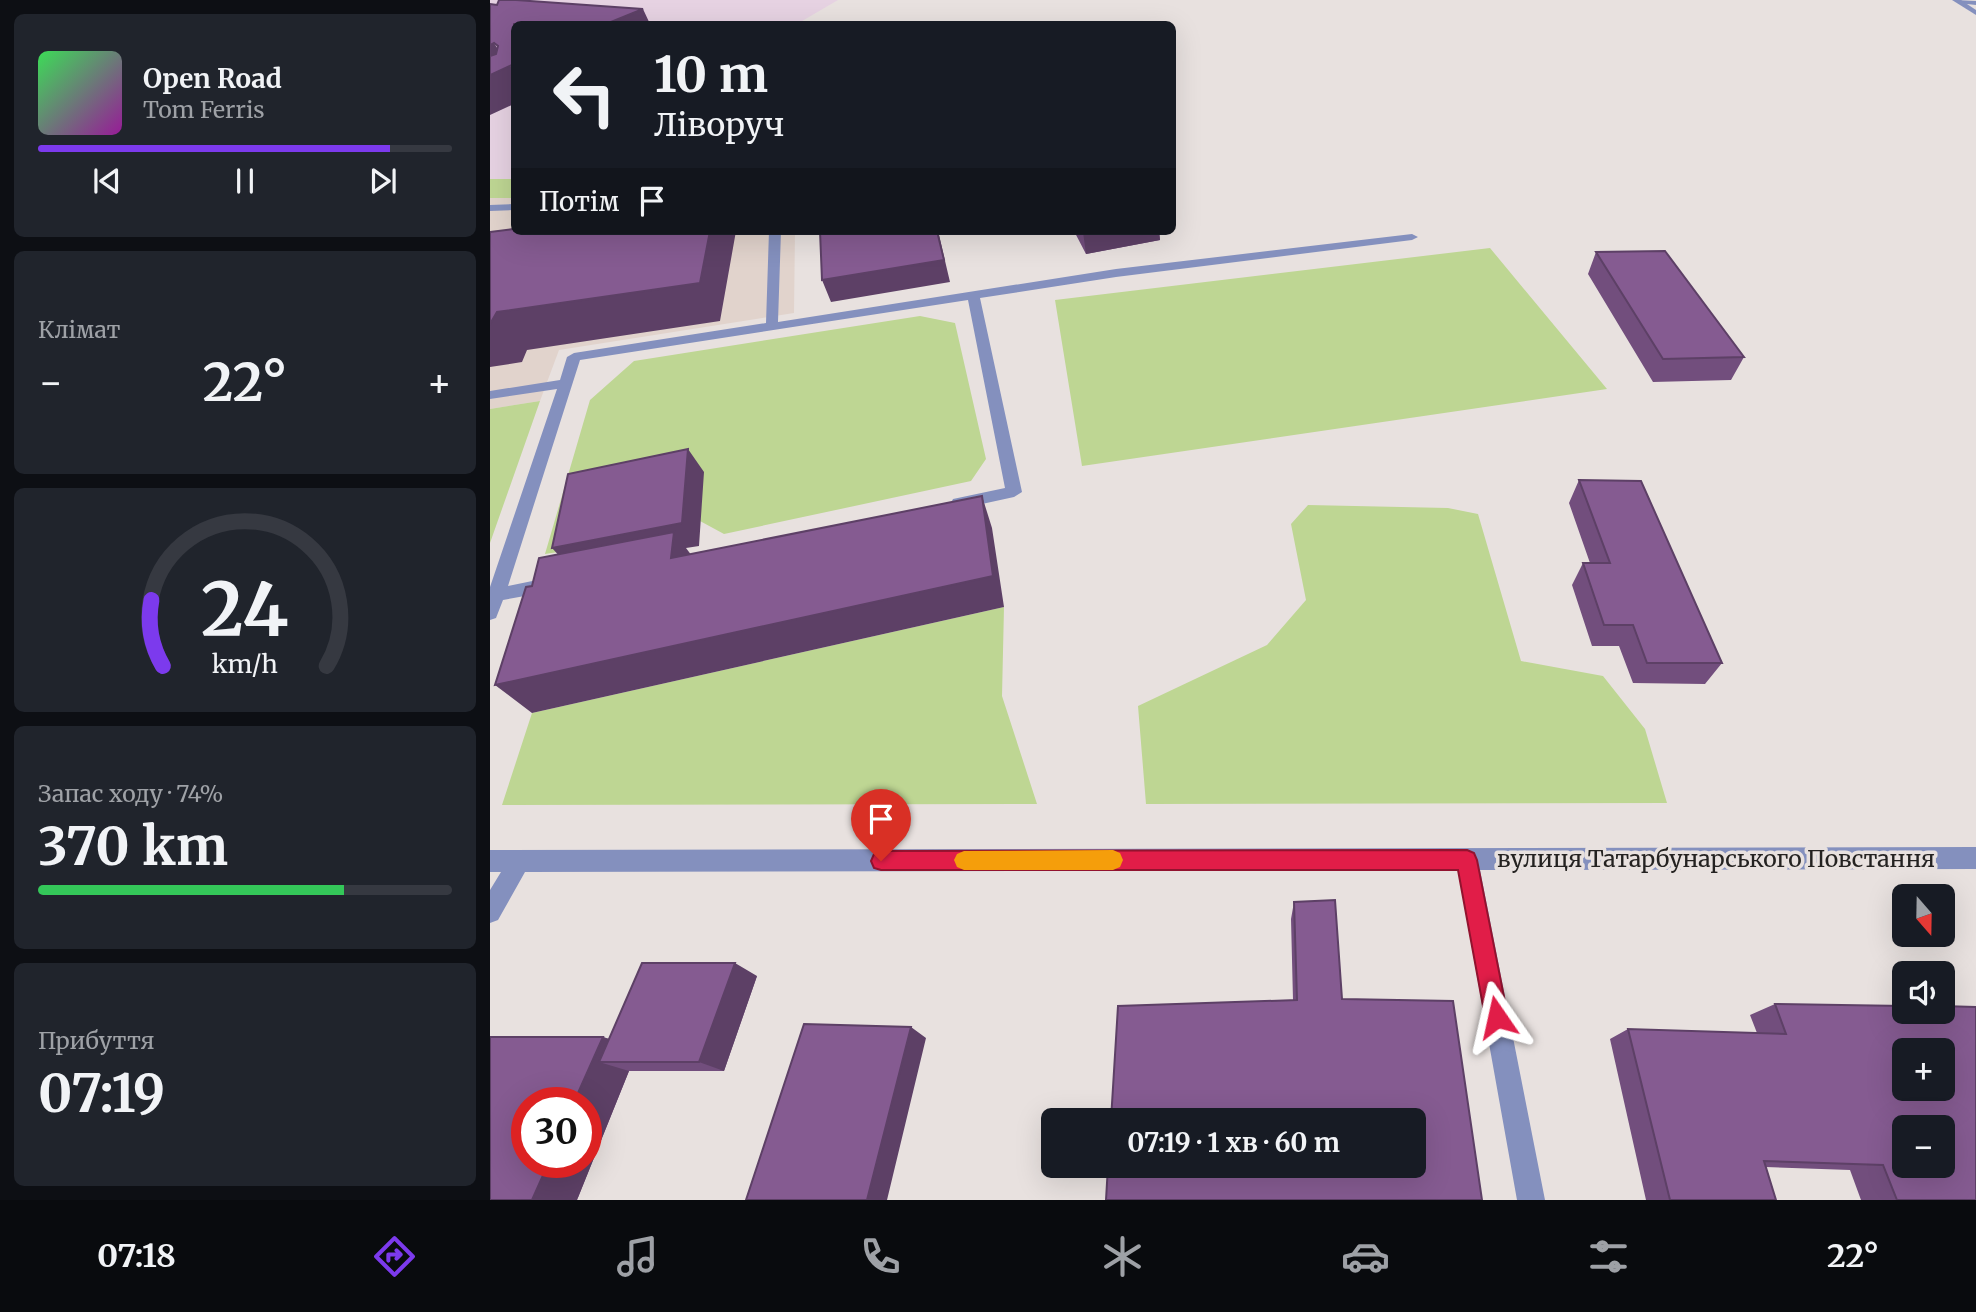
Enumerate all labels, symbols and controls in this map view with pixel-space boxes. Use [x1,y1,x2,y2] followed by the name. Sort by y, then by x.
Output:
[654,44,768,105] text: 10 m
[539,49,630,140] icon: left
[143,62,282,95] text: Open Road
[143,95,265,124] text: Tom Ferris
[654,105,784,145] text: Ліворуч
[88,162,126,200] icon: previous
[226,162,264,200] icon: pause
[364,162,402,200] icon: next
[633,182,671,220] icon: arrive
[539,185,619,218] text: Потім
[38,315,120,344] text: Клімат
[203,350,287,415] text: 22°
[38,359,63,406] text: −
[427,359,452,406] text: +
[201,564,289,656] text: 24
[212,648,278,680] text: km/h
[38,779,223,808] text: Запас ходу · 74%
[851,789,911,861] pin
[862,800,900,838] icon: arrive
[38,814,228,879] text: 370 km
[1497,844,1935,873] street label: вулиця Татарбунарського Повстання
[1892,884,1955,947] north arrow
[1892,884,1955,1178] map controls
[1892,961,1955,1024] button: sound
[1460,980,1534,1054] position arrow
[38,1026,155,1055] text: Прибуття
[1892,1038,1955,1101] button: +
[38,1061,165,1126] text: 07:19
[511,1087,602,1178] speed limit sign: 30
[1892,1115,1955,1178] button: −
[1127,1126,1340,1159] text: 07:19 · 1 хв · 60 m
[370,1232,419,1281] icon: directions
[613,1232,662,1281] icon: music
[856,1232,905,1281] icon: phone
[1098,1232,1147,1281] icon: climate
[1341,1232,1390,1281] icon: car
[1584,1232,1633,1281] icon: filters
[97,1236,176,1276] text: 07:18
[1827,1236,1879,1276] text: 22°

